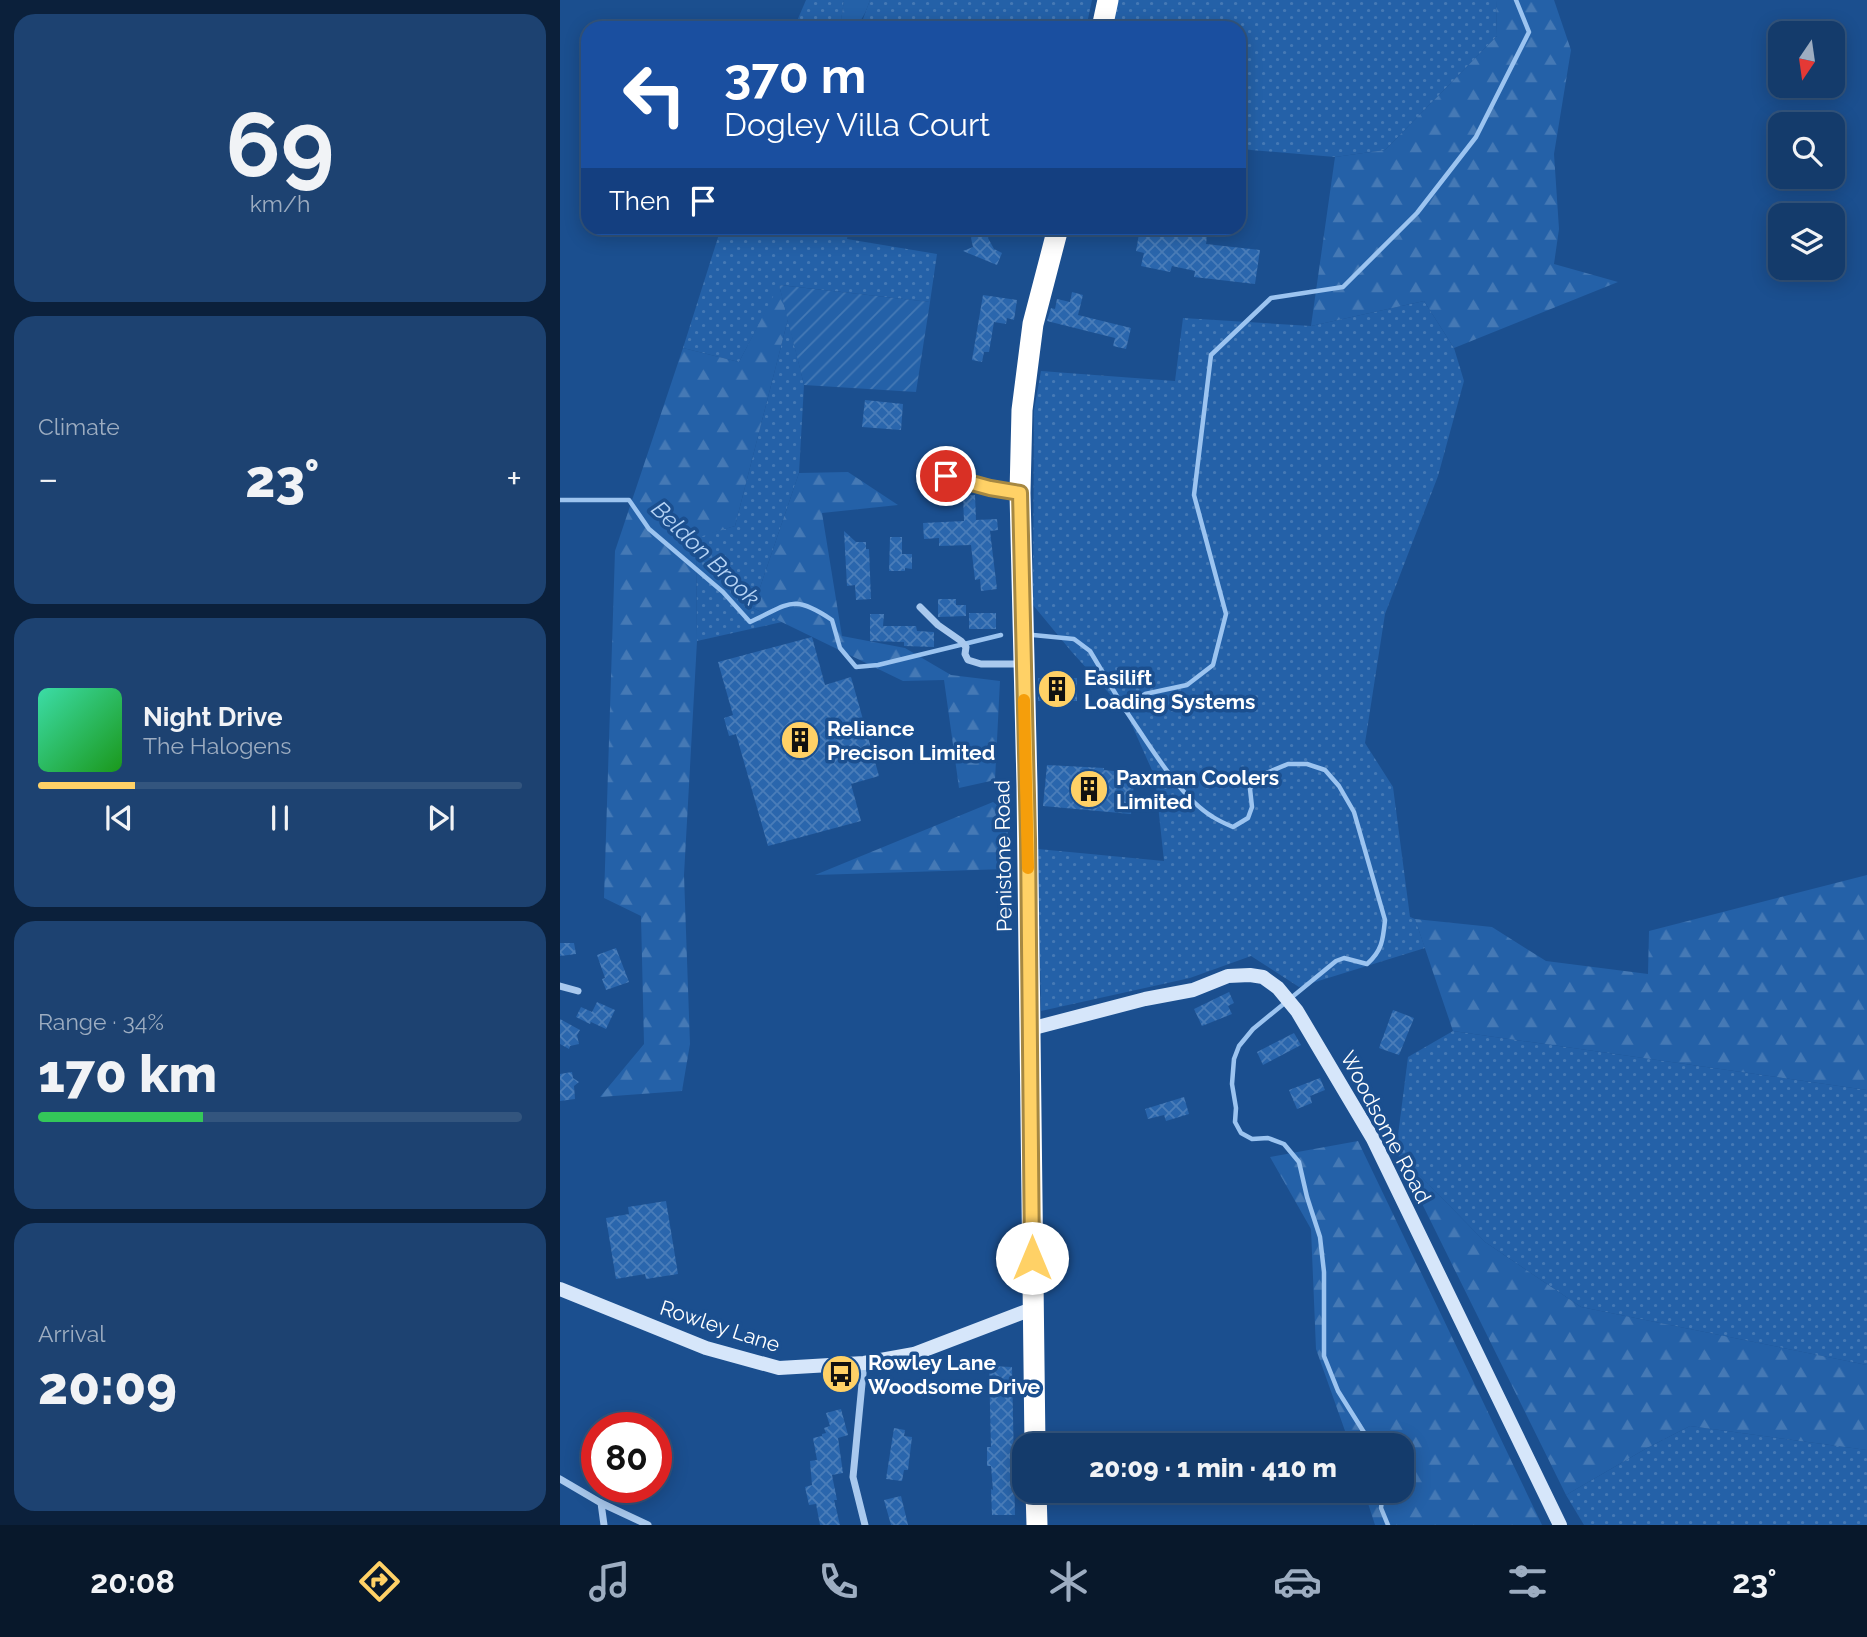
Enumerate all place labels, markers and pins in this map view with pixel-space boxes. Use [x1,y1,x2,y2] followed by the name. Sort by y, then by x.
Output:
[916,446,976,506] pin
[1084,665,1255,714] place label: Easilift Loading Systems
[1036,668,1078,710] building icon: Easilift Loading Systems
[827,716,995,765] place label: Reliance Precison Limited
[779,719,821,761] building icon: Reliance Precison Limited
[1116,765,1279,814] place label: Paxman Coolers Limited
[1068,768,1110,810] building icon: Paxman Coolers Limited
[868,1350,1041,1399] place label: Rowley Lane Woodsome Drive
[820,1353,862,1395] bus stop icon: Rowley Lane Woodsome Drive

